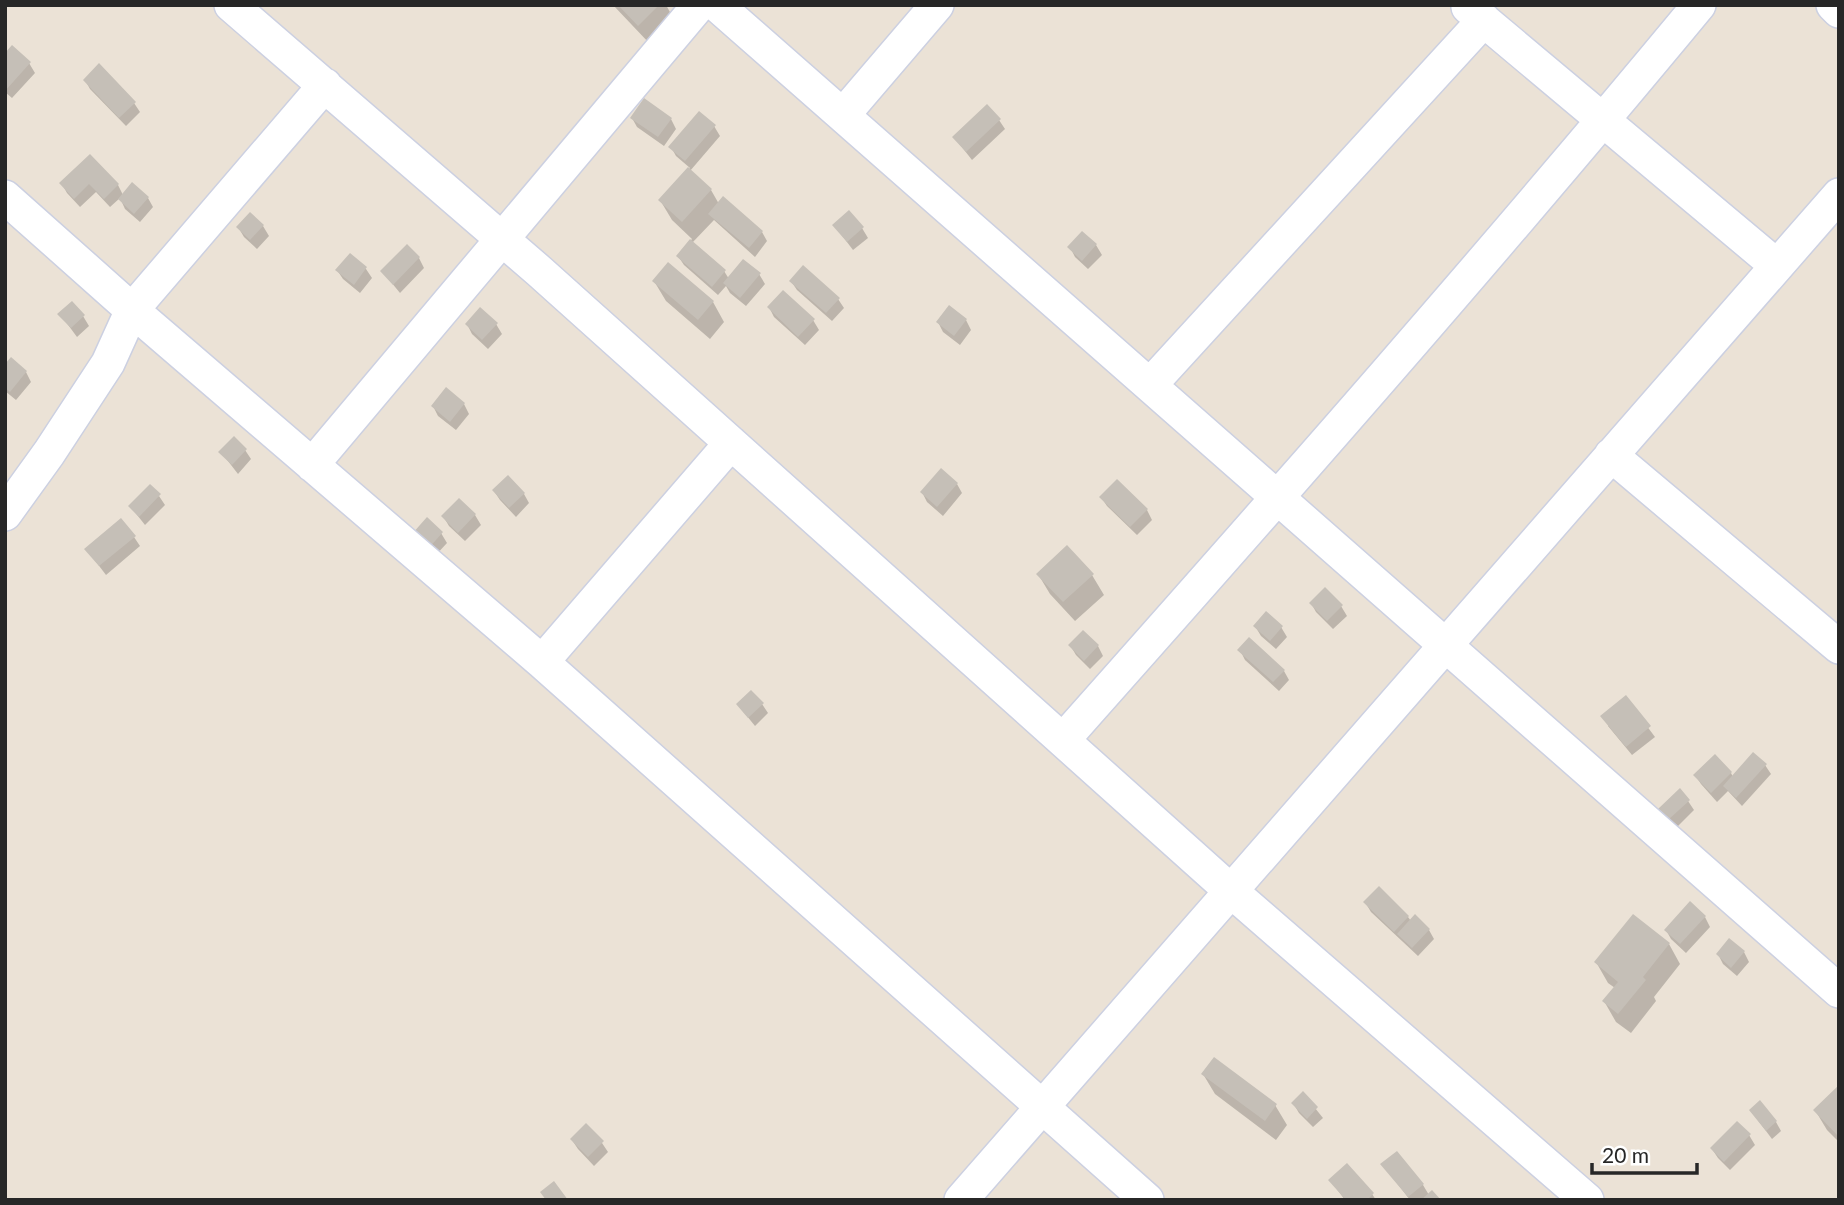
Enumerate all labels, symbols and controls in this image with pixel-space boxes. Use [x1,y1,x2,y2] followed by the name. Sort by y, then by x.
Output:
[1592,1132,1697,1176] scale bar
[1602,1142,1649,1167] text: 20 m

